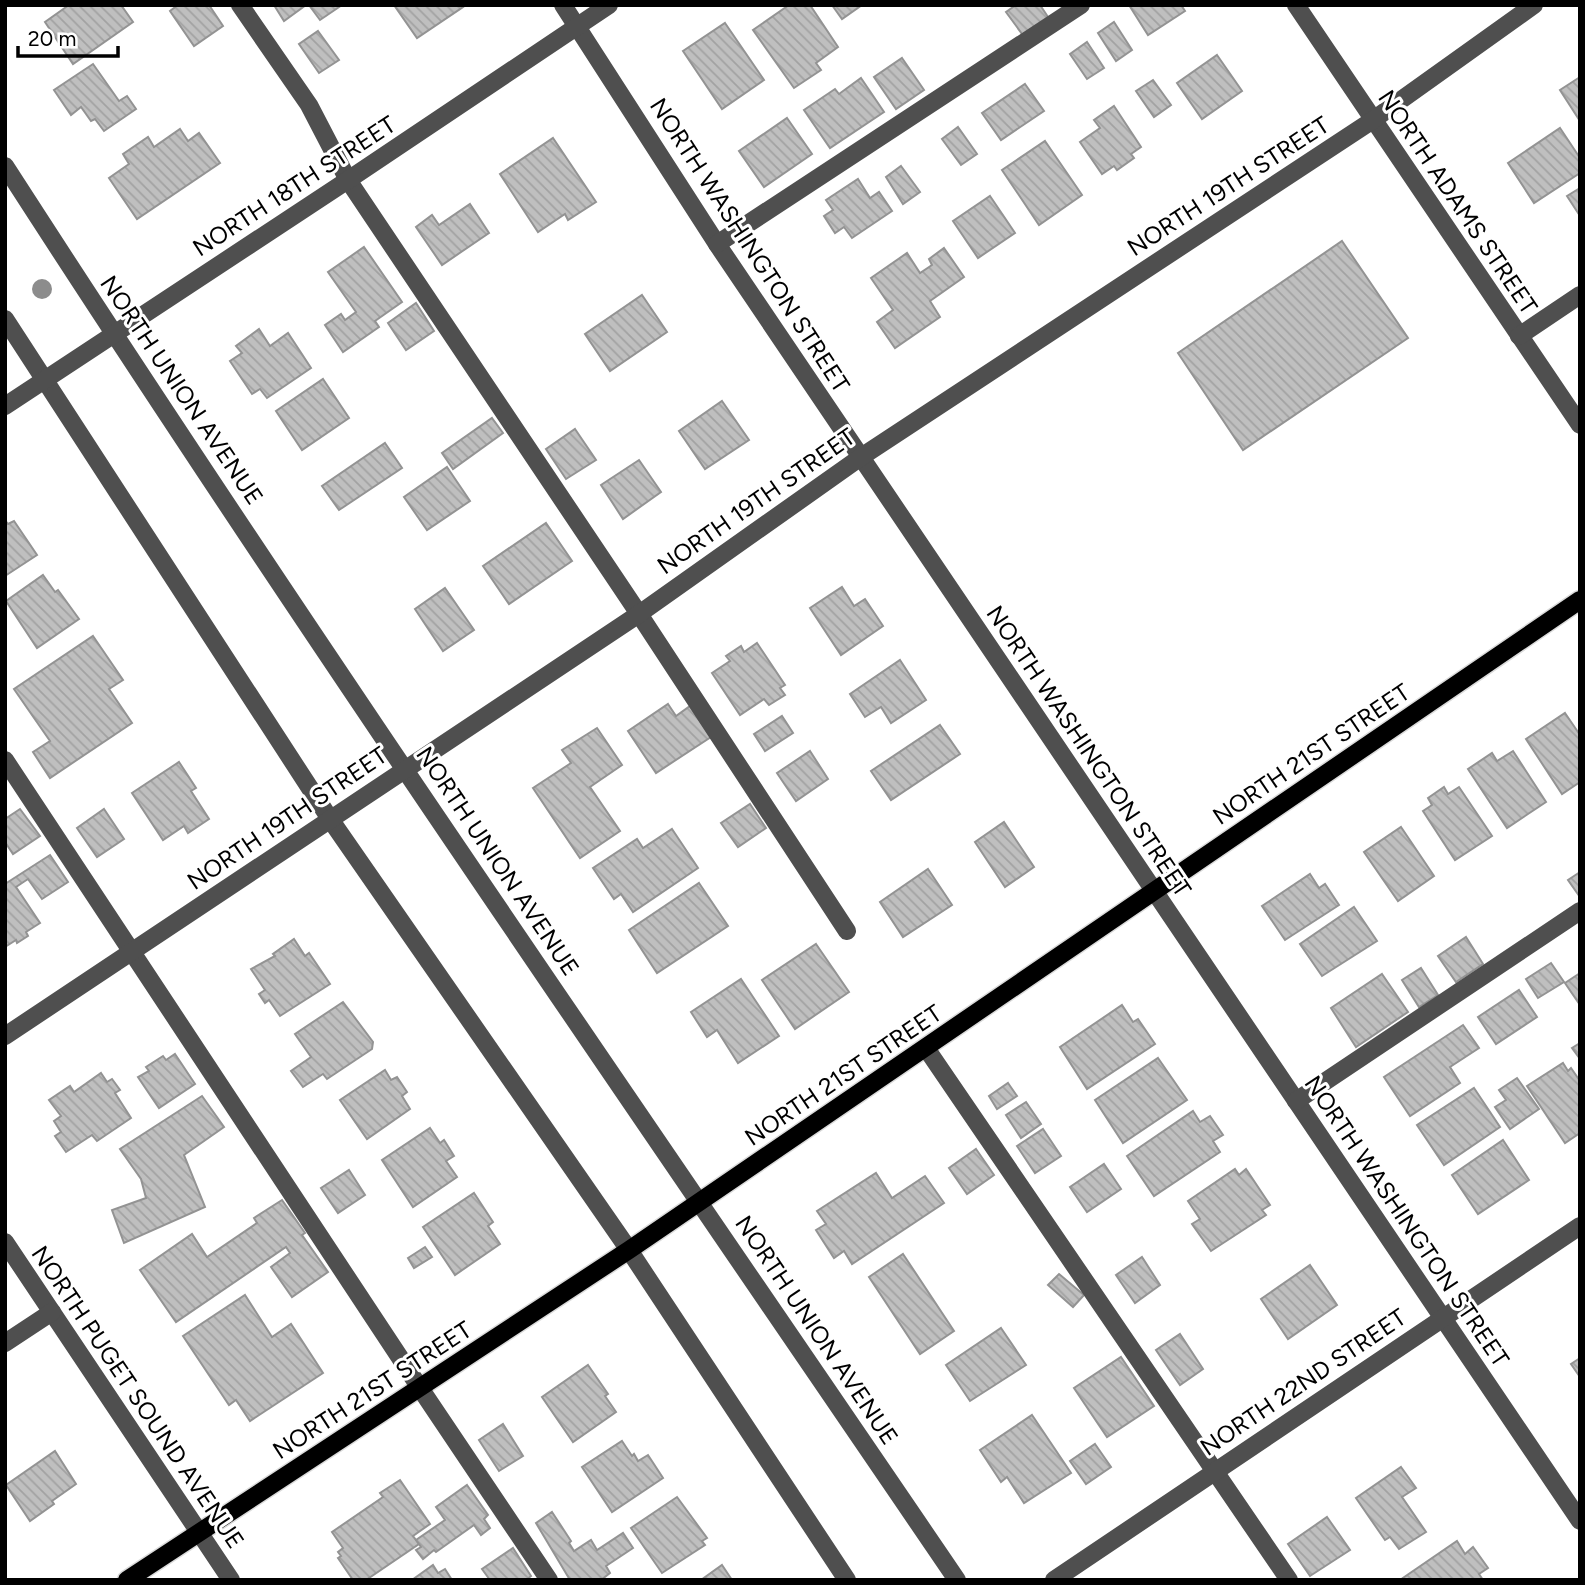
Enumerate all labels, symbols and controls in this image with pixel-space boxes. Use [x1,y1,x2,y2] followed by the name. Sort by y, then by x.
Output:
[18,14,117,58] scale bar
[28,26,76,51] text: 20 m
[1372,84,1544,320] street label: NORTH ADAMS STREET
[644,92,856,398] street label: NORTH WASHINGTON STREET
[187,110,401,262] street label: NORTH 18TH STREET
[1122,110,1334,262] street label: NORTH 19TH STREET
[94,270,270,510] street label: NORTH UNION AVENUE
[652,422,860,580] street label: NORTH 19TH STREET
[981,600,1197,902] street label: NORTH WASHINGTON STREET
[1207,677,1415,831] street label: NORTH 21ST STREET
[182,740,392,896] street label: NORTH 19TH STREET
[410,741,586,981] street label: NORTH UNION AVENUE
[739,998,947,1152] street label: NORTH 21ST STREET
[1299,1070,1515,1372] street label: NORTH WASHINGTON STREET
[729,1210,905,1450] street label: NORTH UNION AVENUE
[26,1240,250,1554] street label: NORTH PUGET SOUND AVENUE
[1195,1302,1411,1462] street label: NORTH 22ND STREET
[267,1315,477,1465] street label: NORTH 21ST STREET

